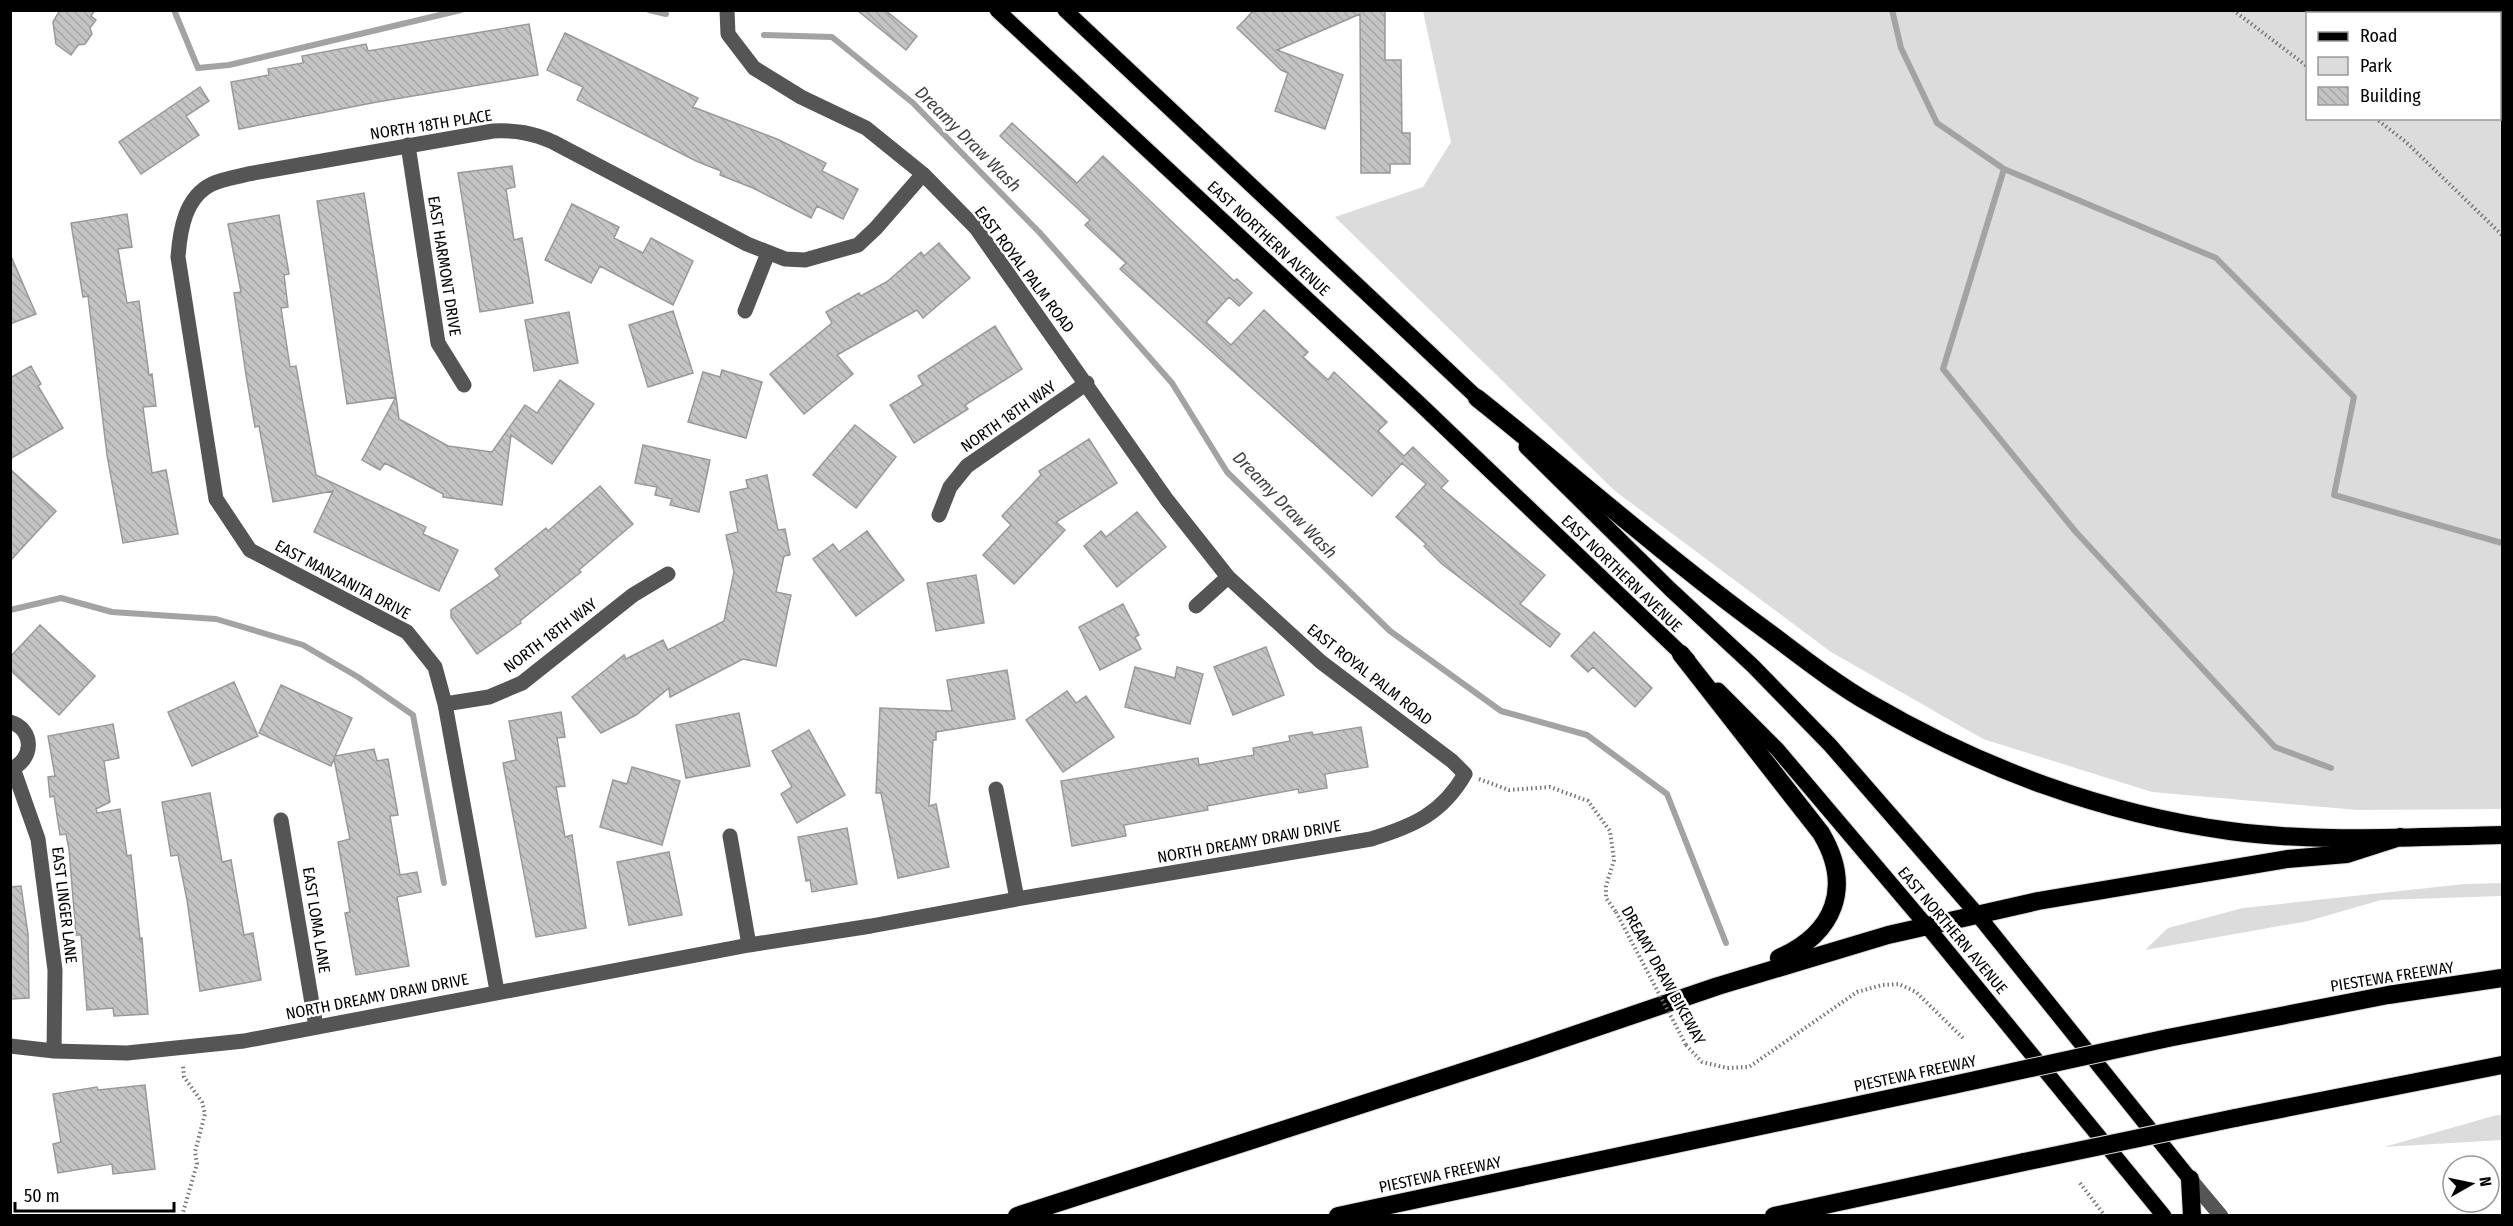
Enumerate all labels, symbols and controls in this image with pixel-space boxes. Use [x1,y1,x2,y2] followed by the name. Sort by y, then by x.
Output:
[2306,12,2501,120] legend
[2360,25,2397,47] text: Road
[2360,55,2393,77] text: Park
[910,81,1026,197] water label: Dreamy Draw Wash
[2360,85,2421,107] text: Building
[369,105,493,144] street label: NORTH 18TH PLACE
[1204,177,1334,300] street label: EAST NORTHERN AVENUE
[424,195,465,337] street label: EAST HARMONT DRIVE
[971,202,1078,336] street label: EAST ROYAL PALM ROAD
[957,377,1059,456] street label: NORTH 18TH WAY
[1228,447,1342,563] water label: Dreamy Draw Wash
[1557,511,1686,636] street label: EAST NORTHERN AVENUE
[272,536,414,623] street label: EAST MANZANITA DRIVE
[500,594,601,677] street label: NORTH 18TH WAY
[1303,620,1436,729] street label: EAST ROYAL PALM ROAD
[1156,816,1342,867] street label: NORTH DREAMY DRAW DRIVE
[48,846,81,965] street label: EAST LINGER LANE
[1894,863,2011,998] street label: EAST NORTHERN AVENUE
[299,866,334,975] street label: EAST LOMA LANE
[1618,903,1710,1048] street label: DREAMY DRAW BIKEWAY
[2329,957,2455,996] street label: PIESTEWA FREEWAY
[284,969,470,1024] street label: NORTH DREAMY DRAW DRIVE
[1852,1051,1978,1096] street label: PIESTEWA FREEWAY
[1377,1152,1503,1197] street label: PIESTEWA FREEWAY
[2441,1154,2501,1214] north arrow
[15,1175,174,1213] scale bar
[2475,1176,2495,1188] text: N
[24,1185,60,1207] text: 50 m

